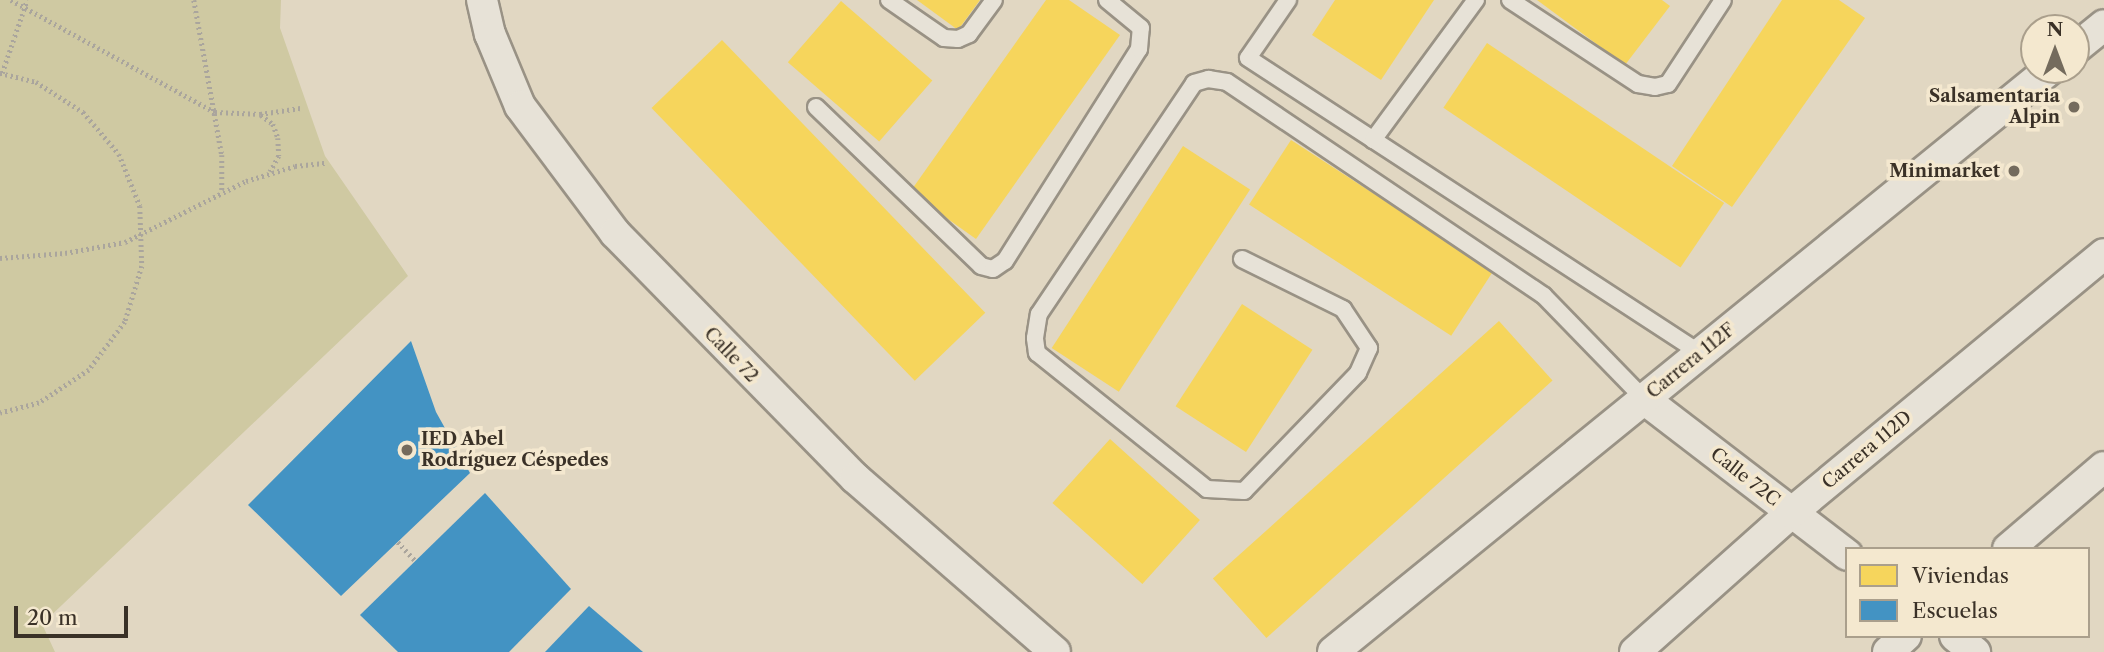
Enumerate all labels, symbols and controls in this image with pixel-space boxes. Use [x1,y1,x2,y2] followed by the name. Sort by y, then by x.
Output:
[2020,14,2090,84] north arrow
[2047,18,2063,41] text: N
[1929,86,2060,128] place label: Salsamentaria Alpin
[2066,99,2082,115] marker: Salsamentaria Alpin
[1889,160,2000,182] place label: Minimarket
[2006,163,2022,179] marker: Minimarket
[1643,319,1739,403] street label: Carrera 112F
[700,323,762,387] street label: Calle 72
[1818,406,1916,494] street label: Carrera 112D
[421,429,609,472] place label: IED Abel Rodríguez Céspedes
[399,442,415,458] marker: IED Abel Rodríguez Céspedes
[1706,443,1784,511] street label: Calle 72C
[1845,547,2090,638] legend
[1912,563,2009,588] text: Viviendas
[18,592,131,636] scale bar
[1912,598,1998,623] text: Escuelas
[27,605,78,630] text: 20 m

